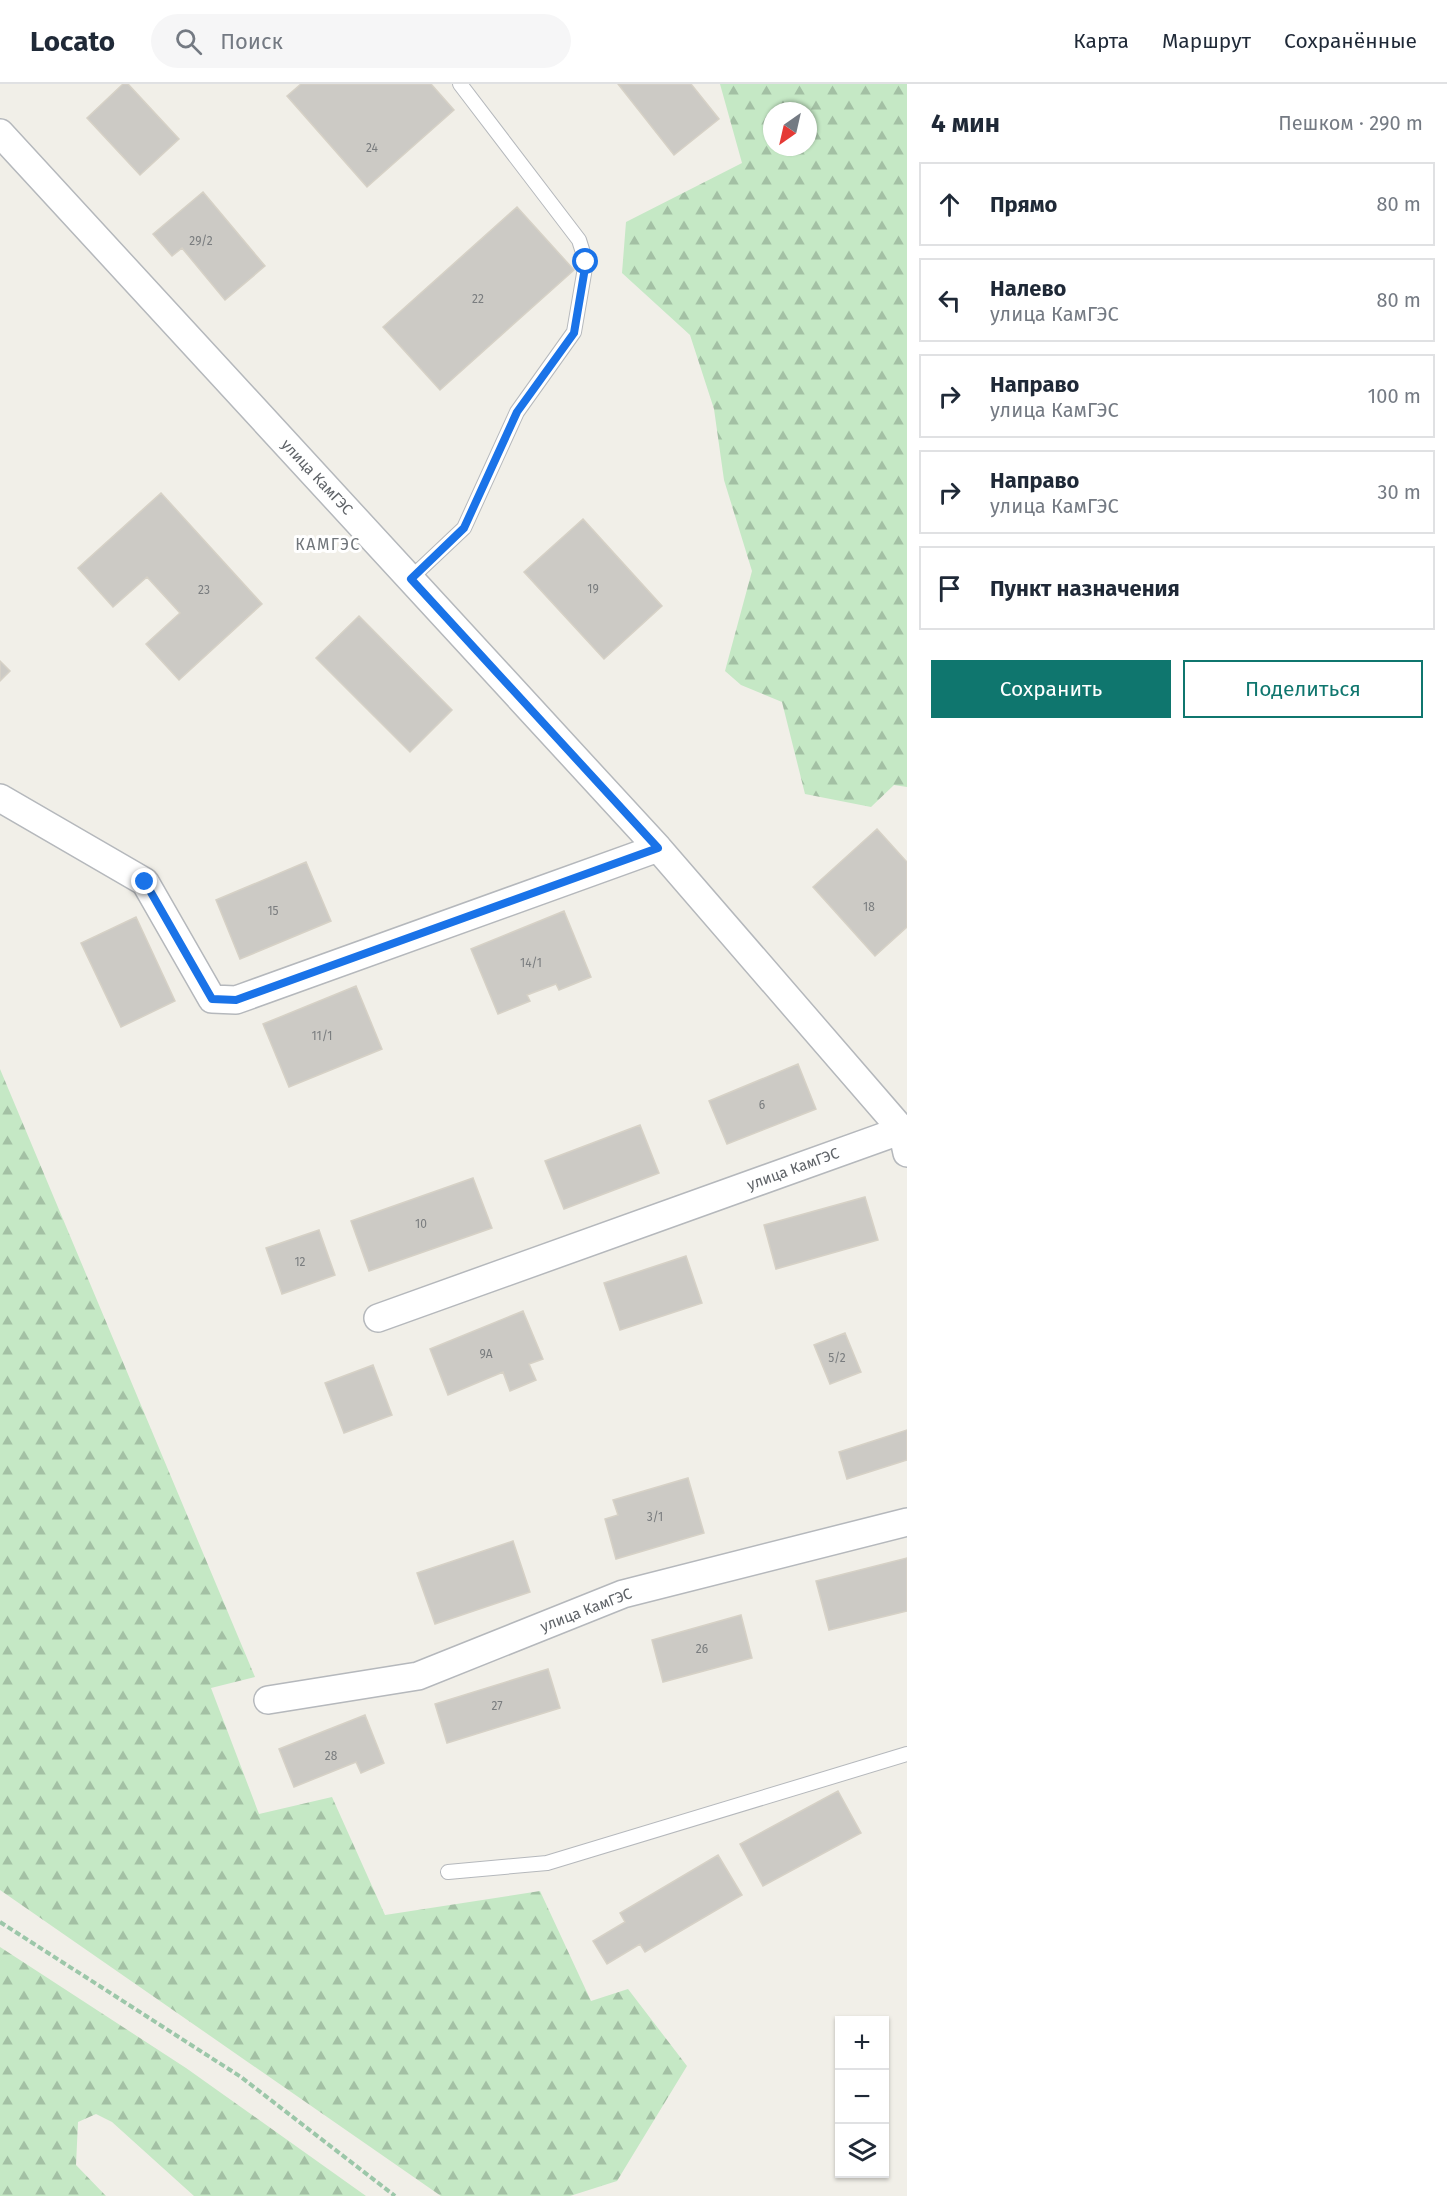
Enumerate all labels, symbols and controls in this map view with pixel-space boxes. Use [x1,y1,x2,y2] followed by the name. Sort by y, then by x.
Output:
[151,14,571,68] search box
[30,25,115,58] text: Locato
[172,25,205,58] icon: search
[220,28,283,55] text: Поиск
[1073,28,1129,54] text: Карта
[1162,28,1251,54] text: Маршрут
[1284,28,1417,54] text: Сохранённые
[763,102,817,156] north arrow
[931,108,1000,139] text: 4 мин
[1278,111,1423,135] text: Пешком · 290 m
[366,141,379,155] house number: 24
[933,188,966,221] icon: ahead
[990,191,1057,218] text: Прямо
[1376,192,1421,216] text: 80 m
[189,234,213,248] house number: 29/2
[572,248,598,274] route start
[990,275,1066,302] text: Налево
[933,284,966,317] icon: left
[1376,288,1421,312] text: 80 m
[472,292,484,306] house number: 22
[990,302,1119,326] text: улица КамГЭС
[990,371,1079,398] text: Направо
[933,380,966,413] icon: right
[1368,384,1421,408] text: 100 m
[990,398,1119,422] text: улица КамГЭС
[278,436,357,519] street label: улица КамГЭС
[990,467,1079,494] text: Направо
[933,476,966,509] icon: right
[1377,480,1421,504] text: 30 m
[990,494,1119,518] text: улица КамГЭС
[295,535,361,554] district label: КАМГЭС
[933,572,966,605] icon: arrive
[990,575,1180,602] text: Пункт назначения
[587,582,599,596] house number: 19
[198,583,210,597] house number: 23
[931,660,1171,718] button: Сохранить
[1183,660,1423,718] button: Поделиться
[131,868,157,894] route end
[863,900,875,914] house number: 18
[267,904,279,918] house number: 15
[520,956,542,970] house number: 14/1
[312,1029,332,1043] house number: 11/1
[759,1098,765,1112] house number: 6
[745,1144,842,1194] street label: улица КамГЭС
[415,1217,427,1231] house number: 10
[294,1255,306,1269] house number: 12
[479,1347,493,1361] house number: 9А
[828,1351,846,1365] house number: 5/2
[647,1510,663,1524] house number: 3/1
[538,1584,635,1636] street label: улица КамГЭС
[696,1642,708,1656] house number: 26
[491,1699,503,1713] house number: 27
[325,1749,338,1763] house number: 28
[835,2016,889,2178] map controls
[835,2016,889,2070] button: +
[835,2070,889,2124] button: −
[835,2124,889,2178] button: layers

